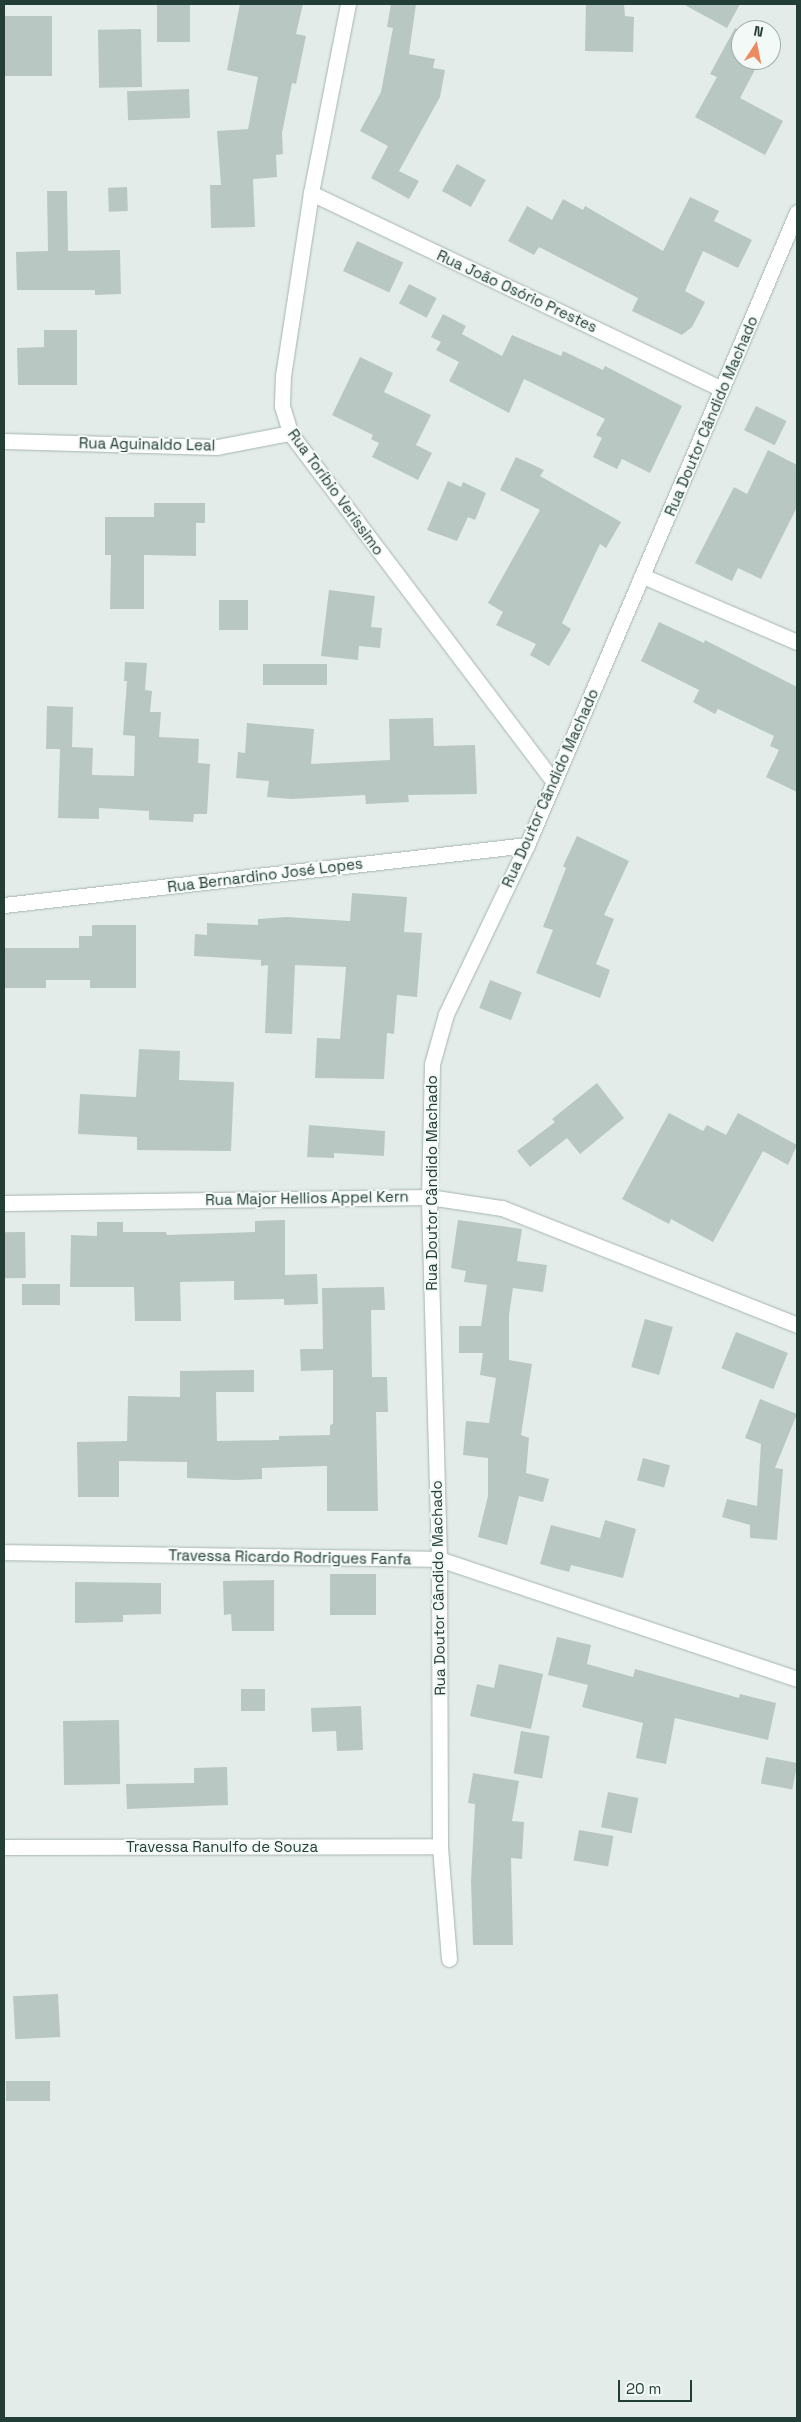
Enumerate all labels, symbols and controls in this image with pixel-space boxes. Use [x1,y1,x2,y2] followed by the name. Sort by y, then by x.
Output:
[731,20,781,70] north arrow
[752,22,765,41] text: N
[434,246,600,336] street label: Rua João Osório Prestes
[661,313,761,519] street label: Rua Doutor Cândido Machado
[284,425,388,559] street label: Rua Toríbio Veríssimo
[79,434,215,454] street label: Rua Aguinaldo Leal
[498,686,602,890] street label: Rua Doutor Cândido Machado
[166,854,364,896] street label: Rua Bernardino José Lopes
[423,1075,441,1291] street label: Rua Doutor Cândido Machado
[205,1187,409,1209] street label: Rua Major Hellios Appel Kern
[427,1480,449,1696] street label: Rua Doutor Cândido Machado
[168,1546,412,1568] street label: Travessa Ricardo Rodrigues Fanfa
[126,1838,318,1856] street label: Travessa Ranulfo de Souza
[621,2370,695,2402] scale bar
[626,2379,661,2398] text: 20 m

